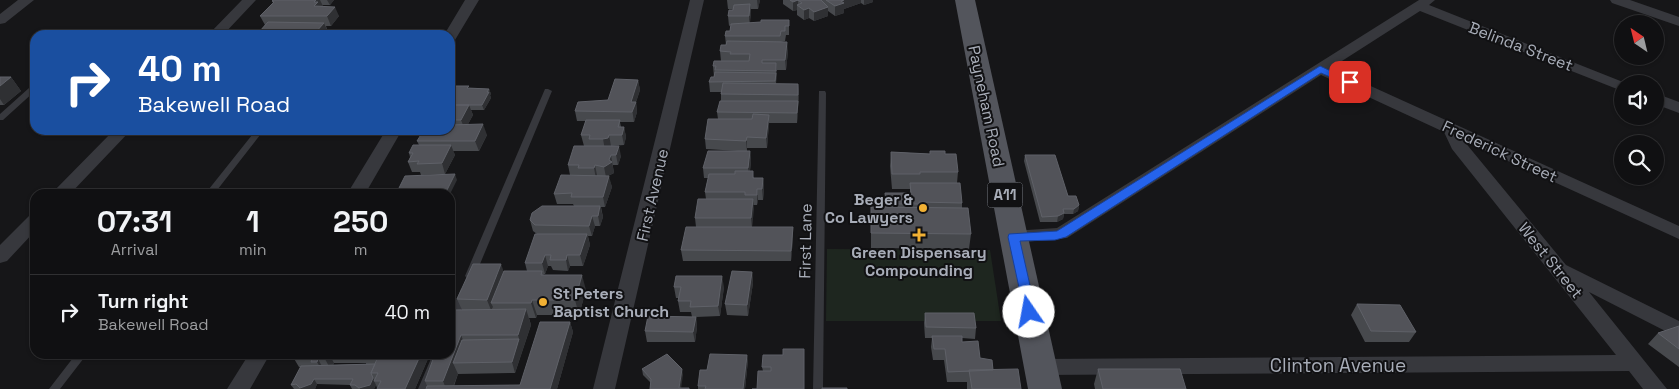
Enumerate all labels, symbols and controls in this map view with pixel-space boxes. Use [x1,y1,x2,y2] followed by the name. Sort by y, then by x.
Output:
[1614,15,1664,65] north arrow
[1614,15,1664,185] map controls
[1466,17,1576,76] street label: Belinda Street
[963,43,1010,169] street label: Payneham Road
[138,47,222,91] text: 40 m
[55,50,120,115] icon: right
[1329,61,1371,103] pin
[1336,68,1364,96] icon: arrive
[1614,75,1664,125] button: sound
[138,90,290,118] text: Bakewell Road
[1439,116,1561,187] street label: Frederick Street
[1614,135,1664,185] button: search
[632,147,673,243] street label: First Avenue
[988,182,1022,208] road number: A11
[825,189,914,228] place label: Beger & Co Lawyers
[97,202,172,241] text: 07:31
[246,202,259,241] text: 1
[333,202,388,241] text: 250
[917,202,929,214] marker: Beger & Co Lawyers
[794,203,817,279] street label: First Lane
[1514,218,1588,303] street label: West Street
[913,229,925,241] marker: Green Dispensary Compounding
[111,239,158,260] text: Arrival
[239,239,266,260] text: min
[354,239,368,260] text: m
[851,242,987,281] place label: Green Dispensary Compounding
[553,283,669,322] place label: St Peters Baptist Church
[1002,285,1054,337] position arrow
[98,289,188,314] text: Turn right
[537,296,549,308] marker: St Peters Baptist Church
[55,298,83,326] icon: right
[385,300,430,325] text: 40 m
[98,314,209,335] text: Bakewell Road
[1270,353,1406,378] street label: Clinton Avenue

